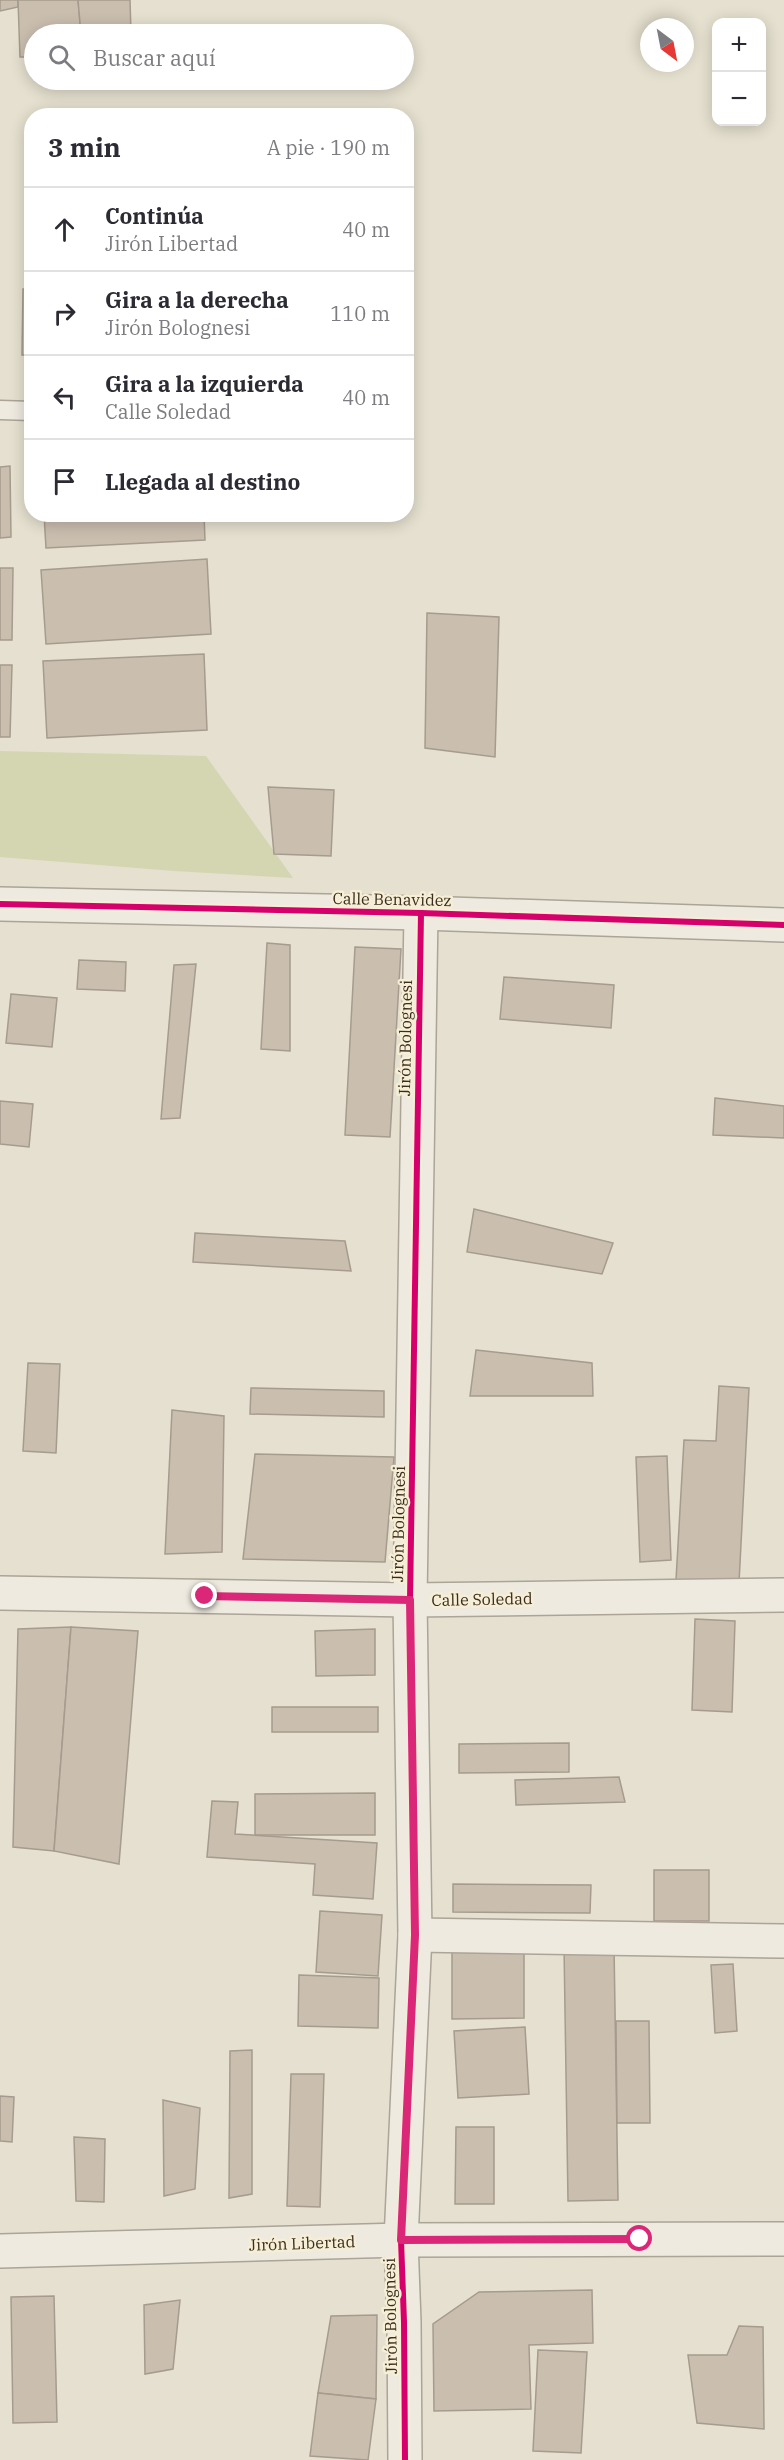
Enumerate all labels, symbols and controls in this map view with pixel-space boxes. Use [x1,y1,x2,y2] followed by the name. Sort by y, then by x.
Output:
[640,18,694,72] north arrow
[712,18,766,126] map controls
[712,18,766,72] button: +
[24,24,414,90] search box
[45,41,78,74] icon: search
[93,43,216,72] text: Buscar aquí
[712,72,766,126] button: −
[48,130,121,164] text: 3 min
[267,134,390,161] text: A pie · 190 m
[105,201,204,230] text: Continúa
[48,213,81,246] icon: ahead
[342,216,390,243] text: 40 m
[105,230,238,257] text: Jirón Libertad
[105,285,289,314] text: Gira a la derecha
[48,297,81,330] icon: right
[330,300,390,327] text: 110 m
[105,314,250,341] text: Jirón Bolognesi
[105,369,304,398] text: Gira a la izquierda
[48,381,81,414] icon: left
[342,384,390,411] text: 40 m
[105,398,231,425] text: Calle Soledad
[48,465,81,498] icon: arrive
[105,467,300,496] text: Llegada al destino
[332,888,452,910] street label: Calle Benavidez
[394,980,416,1096] street label: Jirón Bolognesi
[387,1466,409,1582] street label: Jirón Bolognesi
[191,1582,217,1608] route end
[431,1588,533,1610] street label: Calle Soledad
[626,2225,652,2251] route start
[248,2231,356,2255] street label: Jirón Libertad
[379,2258,401,2374] street label: Jirón Bolognesi

